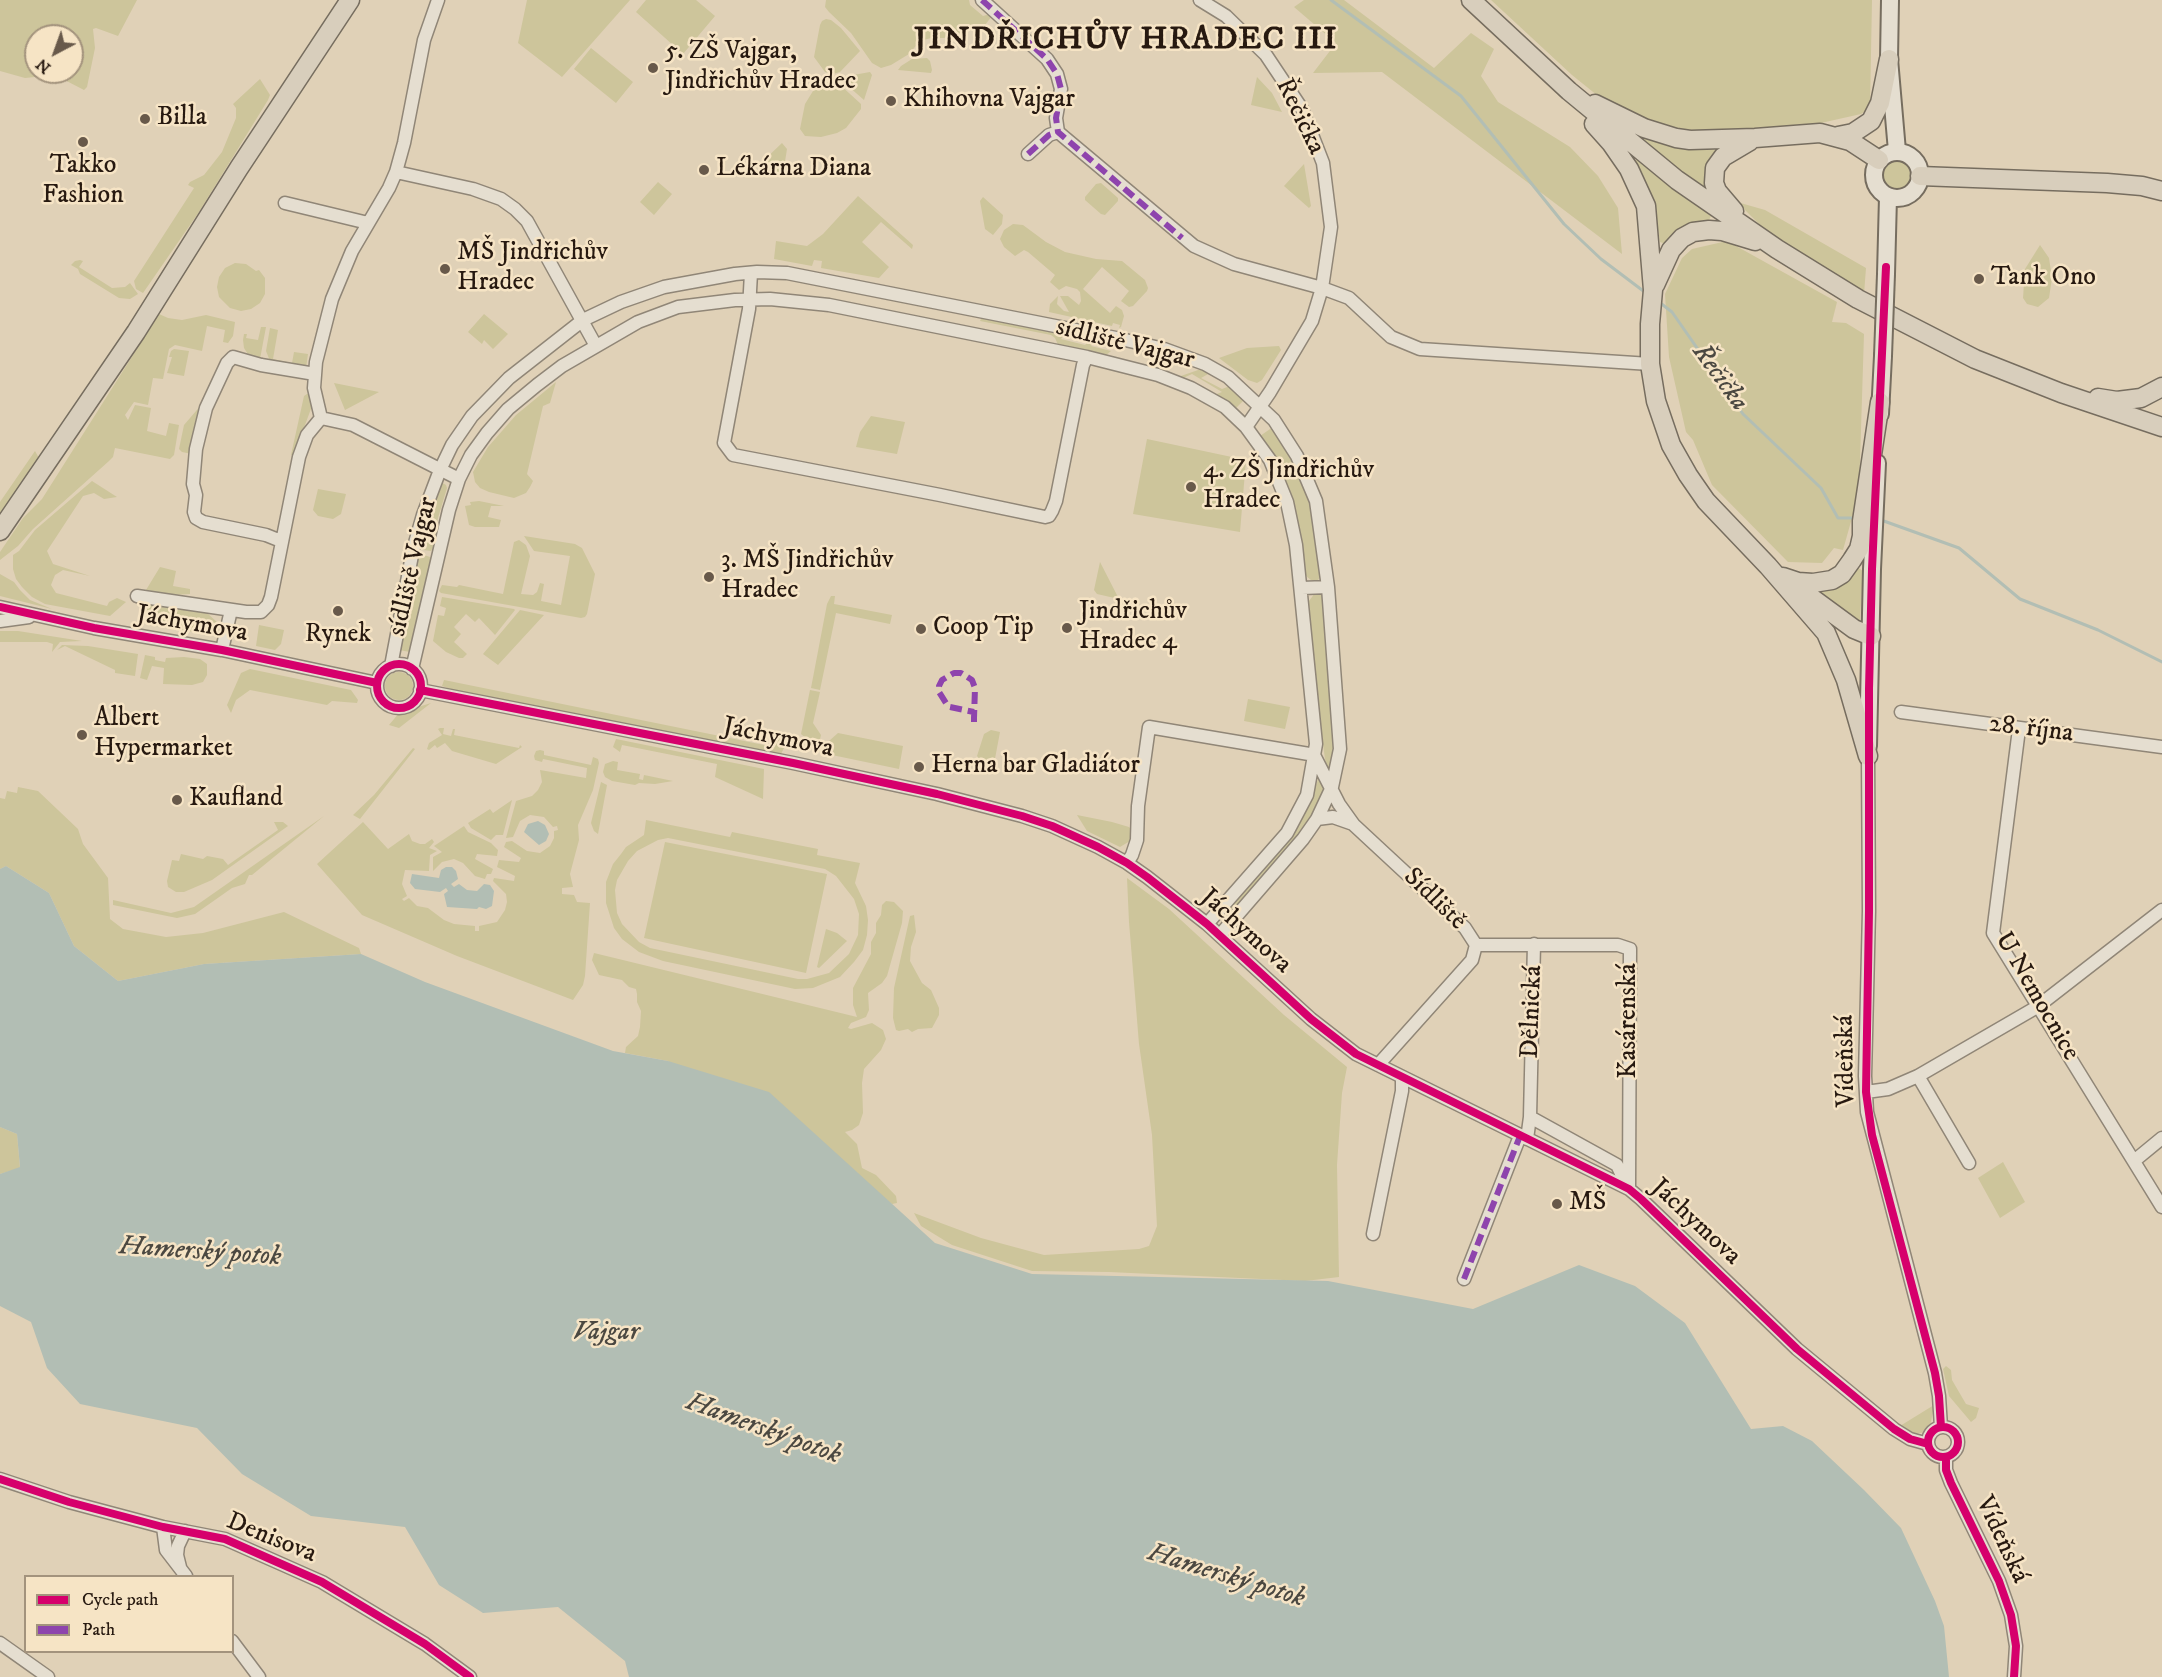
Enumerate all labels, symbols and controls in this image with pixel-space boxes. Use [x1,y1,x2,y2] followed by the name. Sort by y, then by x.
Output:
[914,22,1338,60] district label: JINDŘICHŮV HRADEC III
[24,24,84,84] north arrow
[665,37,856,98] place label: 5. ZŠ Vajgar, Jindřichův Hradec
[32,54,55,78] text: N
[646,61,660,75] marker: 5. ZŠ Vajgar, Jindřichův Hradec
[1267,74,1331,160] street label: Řečička
[903,85,1075,117] place label: Khihovna Vajgar
[884,94,898,108] marker: Khihovna Vajgar
[157,103,207,135] place label: Billa
[138,112,152,126] marker: Billa
[76,135,90,149] marker: Takko Fashion
[42,151,124,212] place label: Takko Fashion
[716,154,871,186] place label: Lékárna Diana
[697,163,711,177] marker: Lékárna Diana
[457,238,608,300] place label: MŠ Jindřichův Hradec
[438,262,452,276] marker: MŠ Jindřichův Hradec
[1991,263,2096,295] place label: Tank Ono
[1972,272,1986,286] marker: Tank Ono
[1052,313,1198,377] street label: sídliště Vajgar
[1684,338,1754,418] water label: Řečička
[1203,456,1374,518] place label: 4. ZŠ Jindřichův Hradec
[1184,480,1198,494] marker: 4. ZŠ Jindřichův Hradec
[383,494,445,640] street label: sídliště Vajgar
[721,546,893,608] place label: 3. MŠ Jindřichův Hradec
[702,570,716,584] marker: 3. MŠ Jindřichův Hradec
[1079,597,1187,658] place label: Jindřichův Hradec 4
[134,600,250,650] street label: Jáchymova
[331,604,345,618] marker: Rynek
[933,613,1034,645] place label: Coop Tip
[305,620,371,652] place label: Rynek
[1060,621,1074,635] marker: Jindřichův Hradec 4
[914,622,928,636] marker: Coop Tip
[94,704,233,766] place label: Albert Hypermarket
[1987,709,2075,751] street label: 28. října
[720,712,836,766] street label: Jáchymova
[75,728,89,742] marker: Albert Hypermarket
[931,751,1140,783] place label: Herna bar Gladiátor
[912,760,926,774] marker: Herna bar Gladiátor
[189,784,283,816] place label: Kaufland
[170,793,184,807] marker: Kaufland
[1396,863,1472,937] street label: Sídliště
[1193,883,1297,981] street label: Jáchymova
[1987,927,2085,1067] street label: U Nemocnice
[1614,963,1646,1079] street label: Kasárenská
[1516,965,1550,1059] street label: Dělnická
[1831,1015,1863,1107] street label: Vídeňská
[1643,1173,1747,1273] street label: Jáchymova
[1569,1188,1606,1220] place label: MŠ
[1550,1197,1564,1211] marker: MŠ
[118,1231,282,1275] water label: Hamerský potok
[573,1317,639,1349] water label: Vajgar
[681,1387,845,1473] water label: Hamerský potok
[1967,1492,2035,1588] street label: Vídeňská
[221,1507,321,1571] street label: Denisova
[1143,1538,1309,1616] water label: Hamerský potok
[24,1575,234,1653] legend
[82,1589,159,1611] text: Cycle path
[82,1619,115,1641] text: Path

